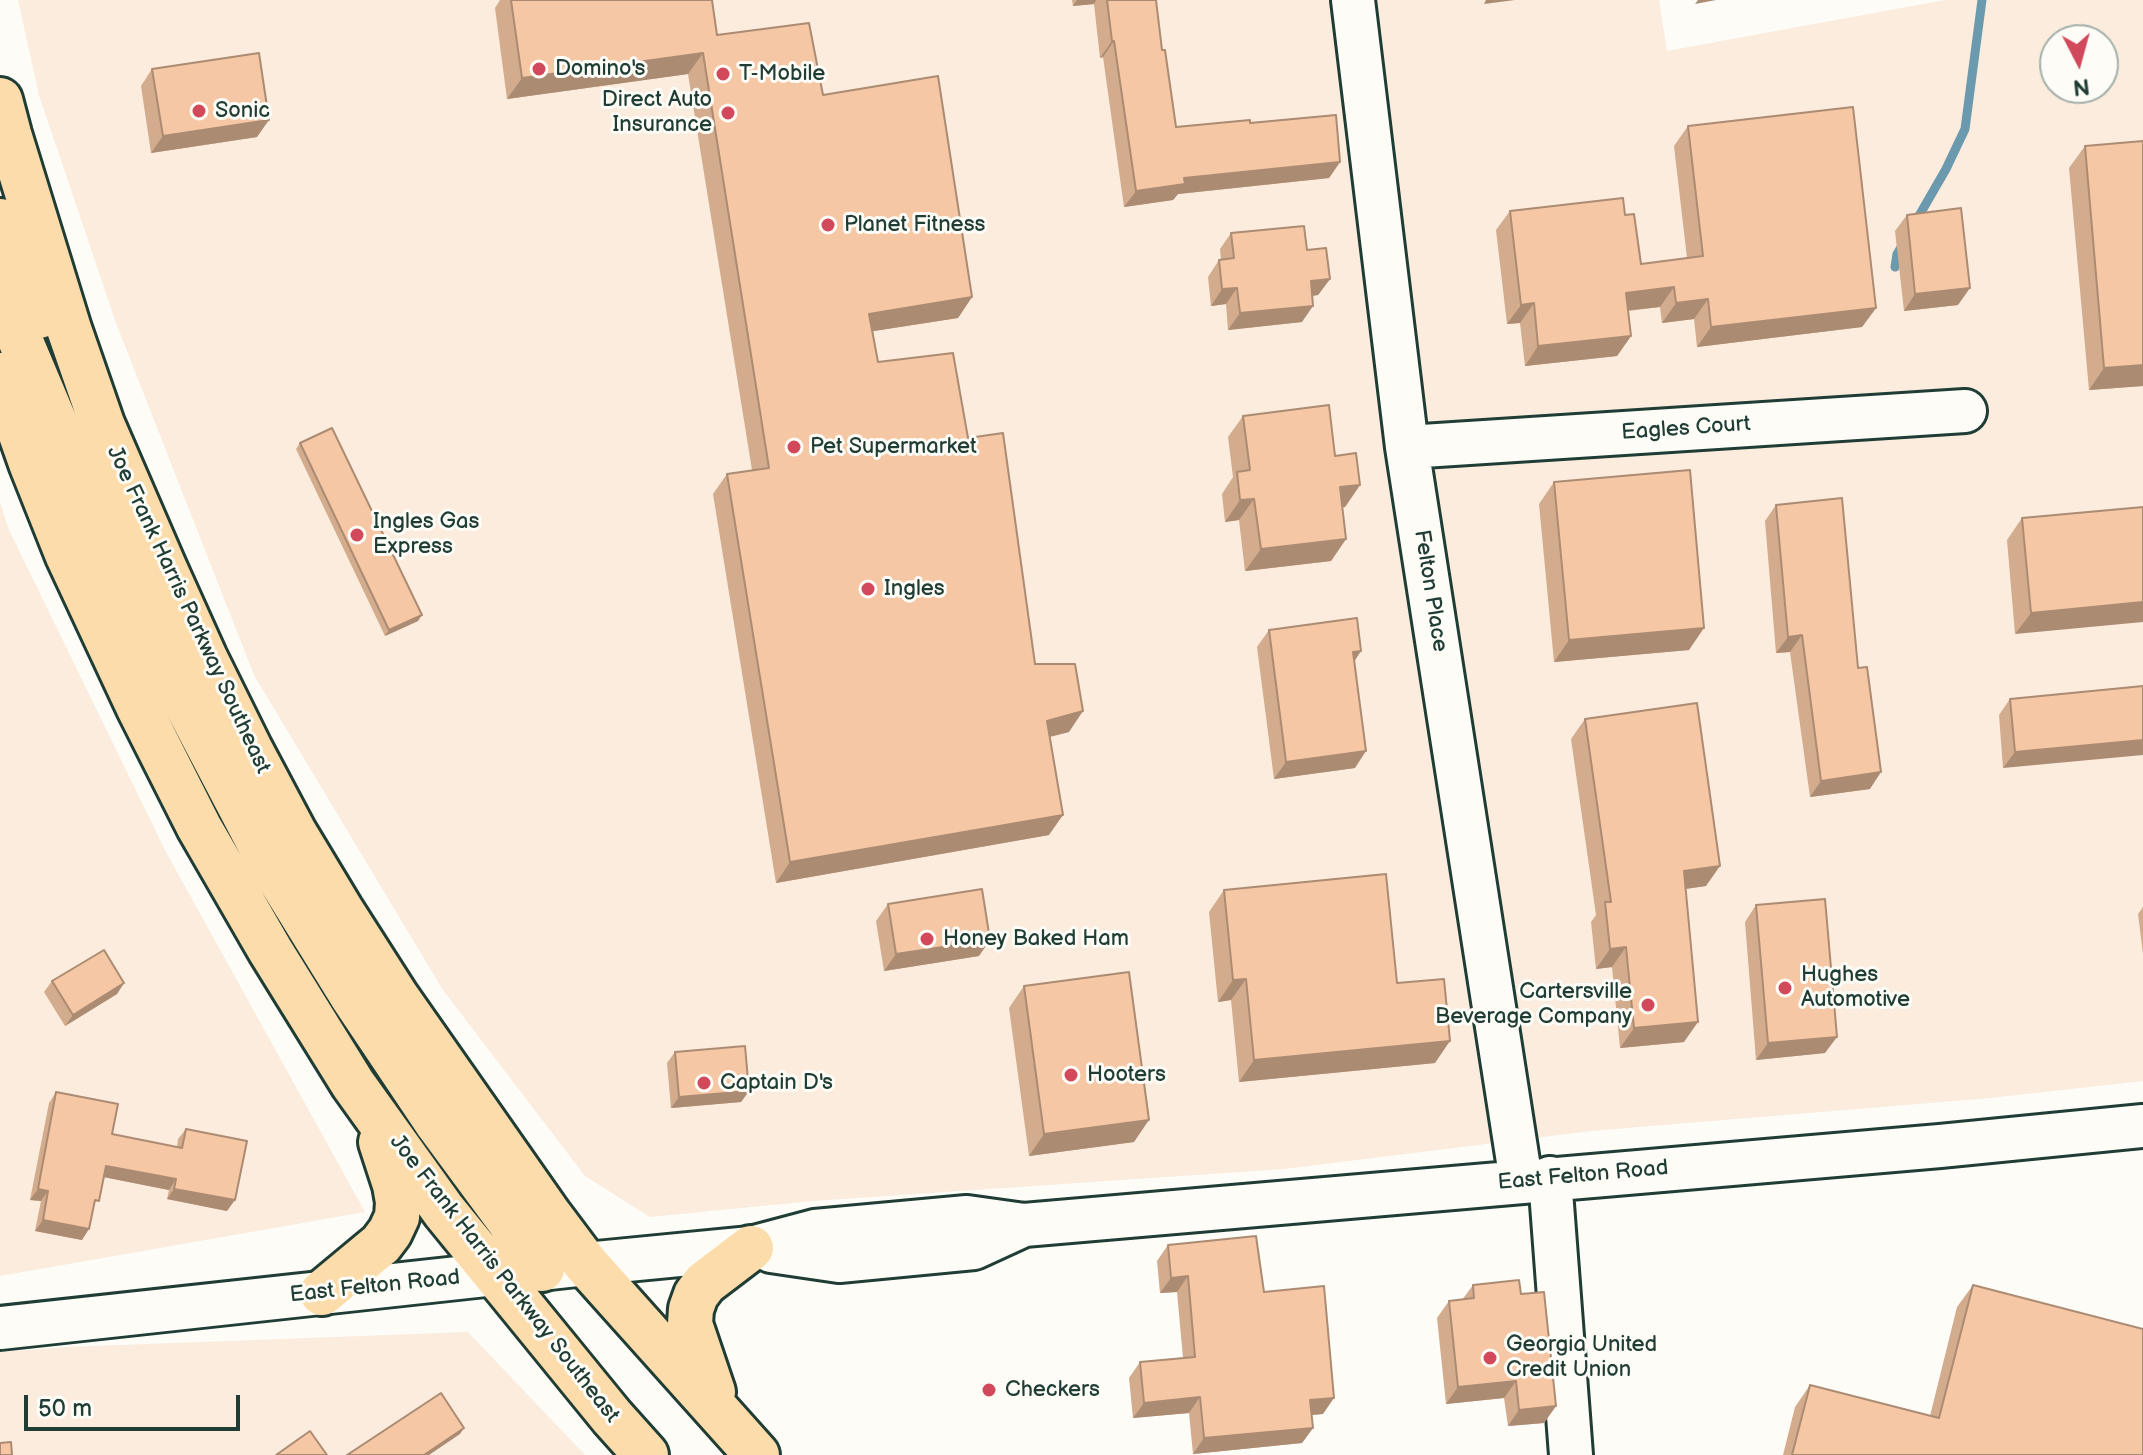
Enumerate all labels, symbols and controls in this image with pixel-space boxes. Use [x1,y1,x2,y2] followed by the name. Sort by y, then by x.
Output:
[2039,24,2119,104] north arrow
[555,56,645,82] place label: Domino's
[530,60,548,78] marker: Domino's
[739,61,825,87] place label: T-Mobile
[714,65,732,83] marker: T-Mobile
[2072,72,2091,101] text: N
[602,87,712,138] place label: Direct Auto Insurance
[215,98,270,124] place label: Sonic
[190,102,208,120] marker: Sonic
[719,104,737,122] marker: Direct Auto Insurance
[844,212,985,238] place label: Planet Fitness
[819,216,837,234] marker: Planet Fitness
[1621,411,1751,447] street label: Eagles Court
[810,434,977,460] place label: Pet Supermarket
[785,438,803,456] marker: Pet Supermarket
[100,442,276,778] street label: Joe Frank Harris Parkway Southeast
[373,509,479,560] place label: Ingles Gas Express
[348,526,366,544] marker: Ingles Gas Express
[1407,528,1453,654] street label: Felton Place
[884,576,945,602] place label: Ingles
[859,580,877,598] marker: Ingles
[943,926,1129,952] place label: Honey Baked Ham
[918,930,936,948] marker: Honey Baked Ham
[1801,962,1910,1014] place label: Hughes Automotive
[1435,979,1632,1030] place label: Cartersville Beverage Company
[1776,979,1794,997] marker: Hughes Automotive
[1639,996,1657,1014] marker: Cartersville Beverage Company
[1087,1062,1166,1088] place label: Hooters
[1062,1066,1080,1084] marker: Hooters
[720,1070,833,1096] place label: Captain D's
[695,1074,713,1092] marker: Captain D's
[383,1130,625,1428] street label: Joe Frank Harris Parkway Southeast
[1497,1155,1669,1197] street label: East Felton Road
[289,1265,461,1309] street label: East Felton Road
[1506,1332,1657,1384] place label: Georgia United Credit Union
[1481,1349,1499,1367] marker: Georgia United Credit Union
[1005,1377,1100,1403] place label: Checkers
[28,1379,244,1429] scale bar
[980,1381,998,1399] marker: Checkers
[38,1394,92,1423] text: 50 m

